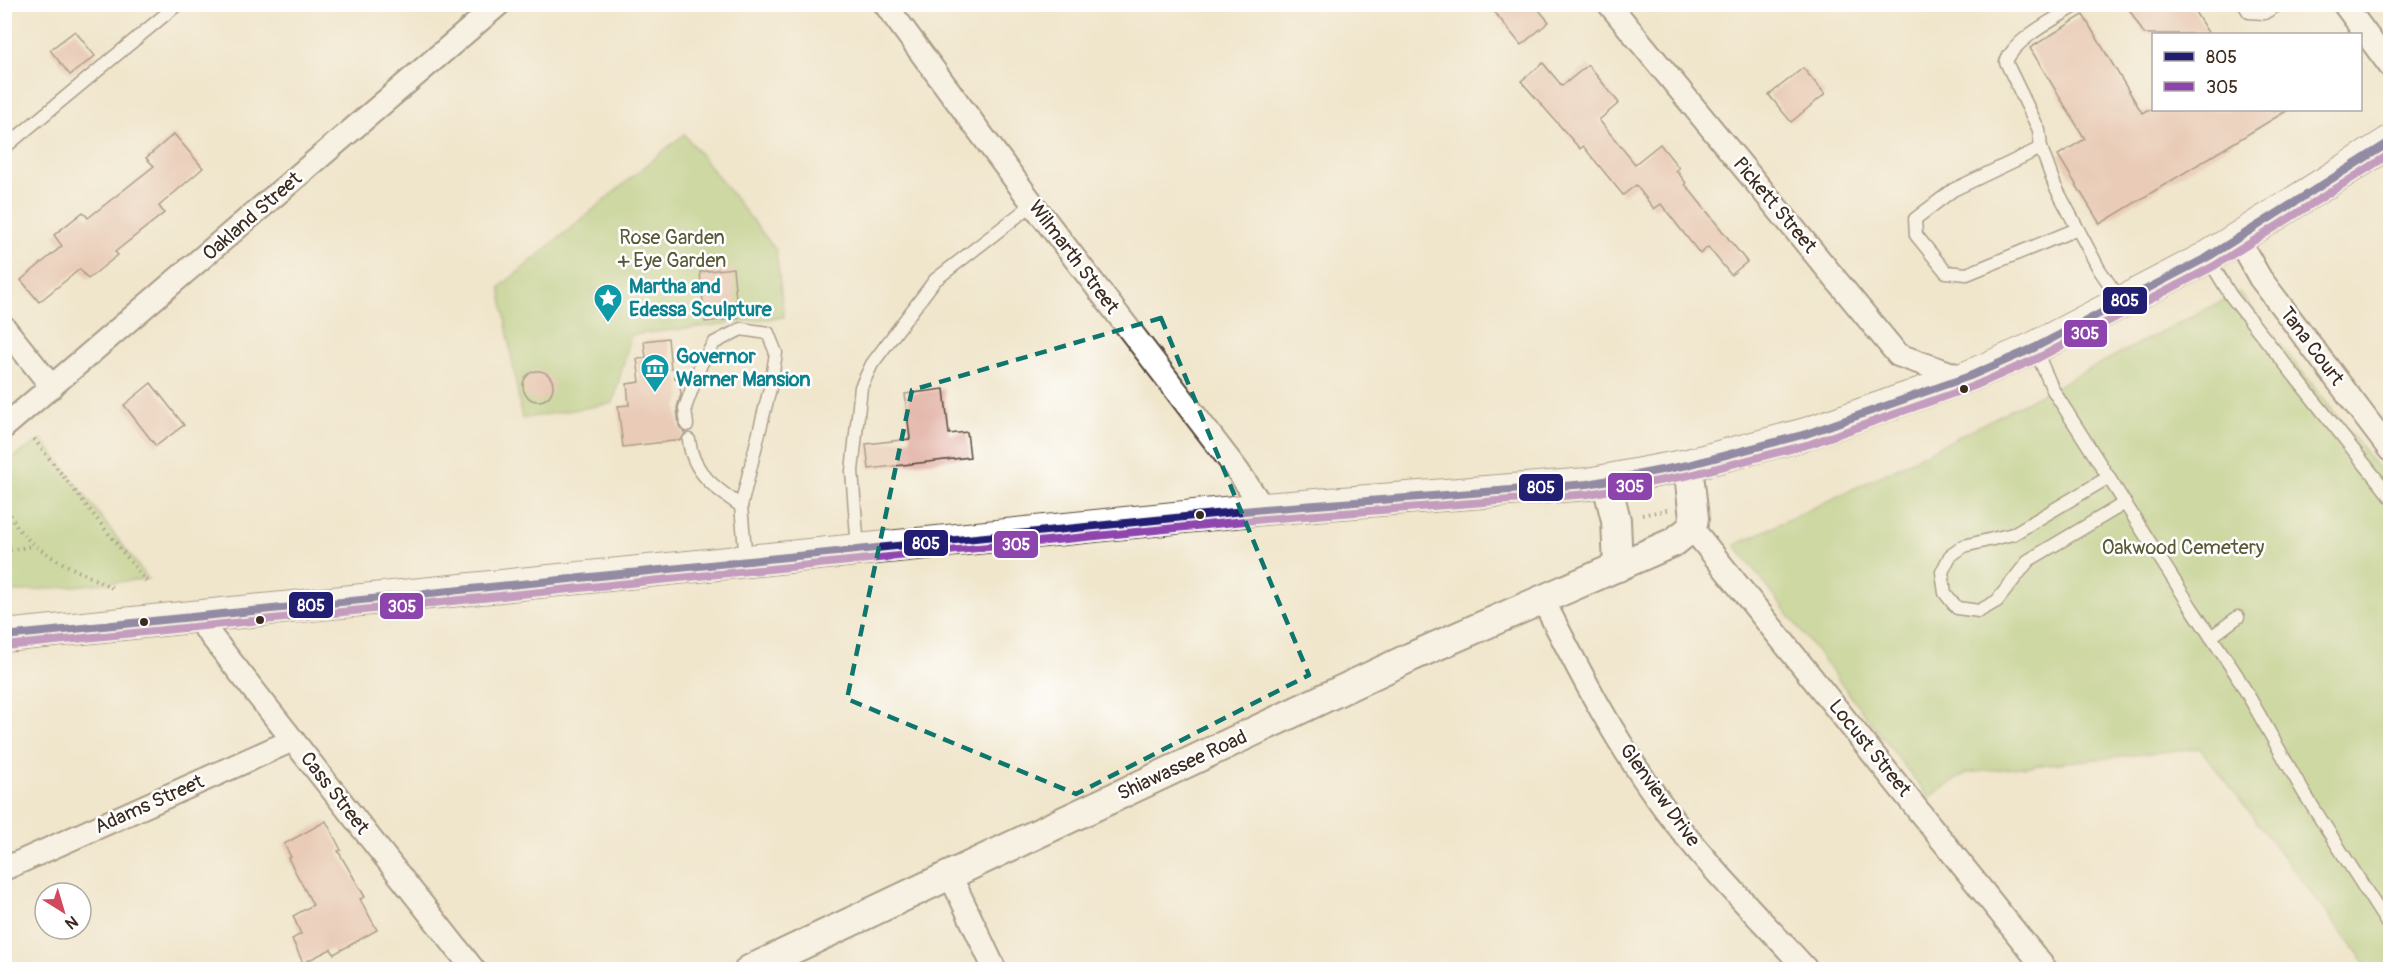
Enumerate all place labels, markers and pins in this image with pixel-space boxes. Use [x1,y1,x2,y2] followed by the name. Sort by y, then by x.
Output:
[629,274,773,322] place label: Martha and Edessa Sculpture
[592,282,624,324] place icon: Martha and Edessa Sculpture
[676,344,811,392] place label: Governor Warner Mansion
[639,352,671,394] museum icon: Governor Warner Mansion
[1958,383,1970,395] unlabelled marker
[1194,509,1206,521] unlabelled marker
[254,614,266,626] unlabelled marker
[138,616,150,628] unlabelled marker

